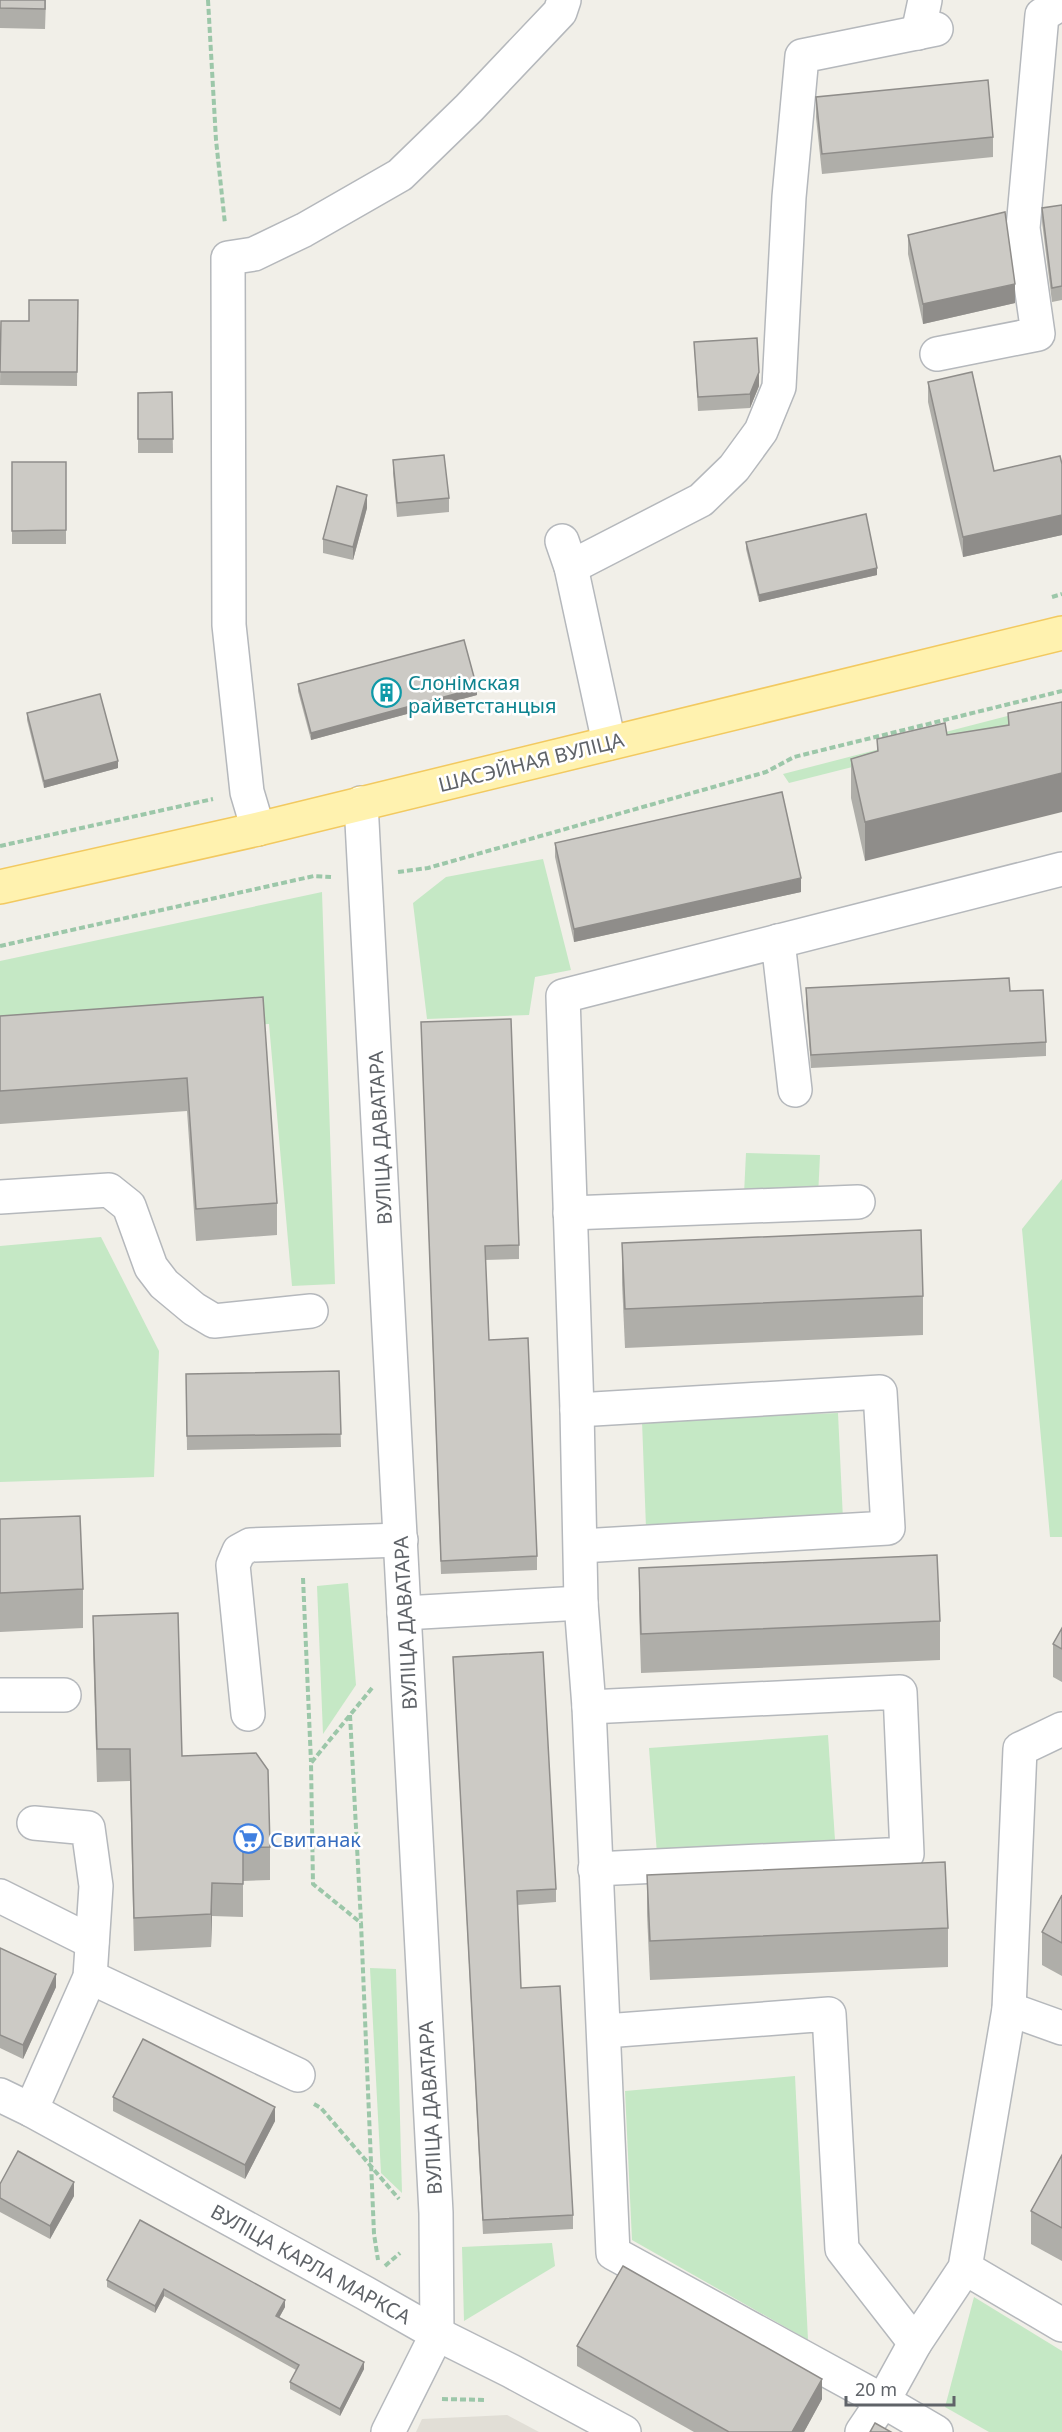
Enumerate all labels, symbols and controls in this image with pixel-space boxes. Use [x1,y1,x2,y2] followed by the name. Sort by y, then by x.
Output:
[408,669,556,719] place label: Слонімская райветстанцыя
[371,677,403,709] building icon: Слонімская райветстанцыя
[435,726,627,798] street label: ШАСЭЙНАЯ ВУЛІЦА
[362,1050,398,1226] street label: ВУЛІЦА ДАВАТАРА
[387,1535,423,1711] street label: ВУЛІЦА ДАВАТАРА
[233,1823,265,1855] supermarket icon: Свитанак
[270,1826,361,1853] place label: Свитанак
[412,2020,448,2196] street label: ВУЛІЦА ДАВАТАРА
[206,2198,416,2330] street label: ВУЛІЦА КАРЛА МАРКСА
[846,2369,954,2407] scale bar
[855,2377,897,2401] text: 20 m

